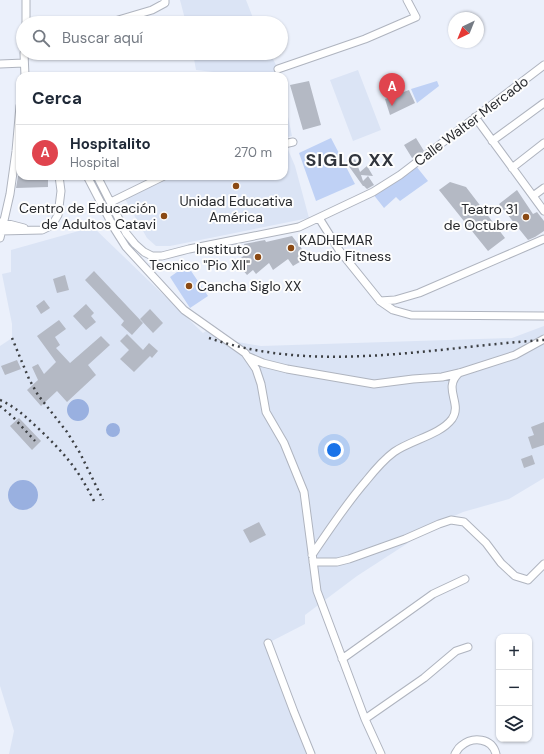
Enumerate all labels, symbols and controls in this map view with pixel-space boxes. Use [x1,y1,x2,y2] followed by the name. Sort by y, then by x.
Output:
[448,12,484,48] north arrow
[16,16,288,60] search box
[30,27,52,49] icon: search
[62,28,143,48] text: Buscar aquí
[410,72,532,170] street label: Calle Walter Mercado
[379,73,405,106] pin: A
[32,87,82,109] text: Cerca
[70,134,151,154] text: Hospitalito
[40,144,50,161] text: A
[234,144,272,161] text: 270 m
[305,148,395,172] district label: SIGLO XX
[70,154,119,171] text: Hospital
[231,181,241,191] marker: Unidad Educativa América
[179,192,293,226] place label: Unidad Educativa América
[19,199,156,233] place label: Centro de Educación de Adultos Catavi
[444,200,518,234] place label: Teatro 31 de Octubre
[159,211,169,221] marker: Centro de Educación de Adultos Catavi
[521,212,531,222] marker: Teatro 31 de Octubre
[299,231,391,265] place label: KADHEMAR Studio Fitness
[149,240,250,274] place label: Instituto Tecnico "Pio XII"
[286,243,296,253] marker: KADHEMAR Studio Fitness
[253,252,263,262] marker: Instituto Tecnico "Pio XII"
[197,277,301,295] place label: Cancha Siglo XX
[184,281,194,291] marker: Cancha Siglo XX
[324,440,344,460] your location
[496,634,532,742] map controls
[496,634,532,670] button: +
[496,670,532,706] button: −
[496,706,532,742] button: layers

